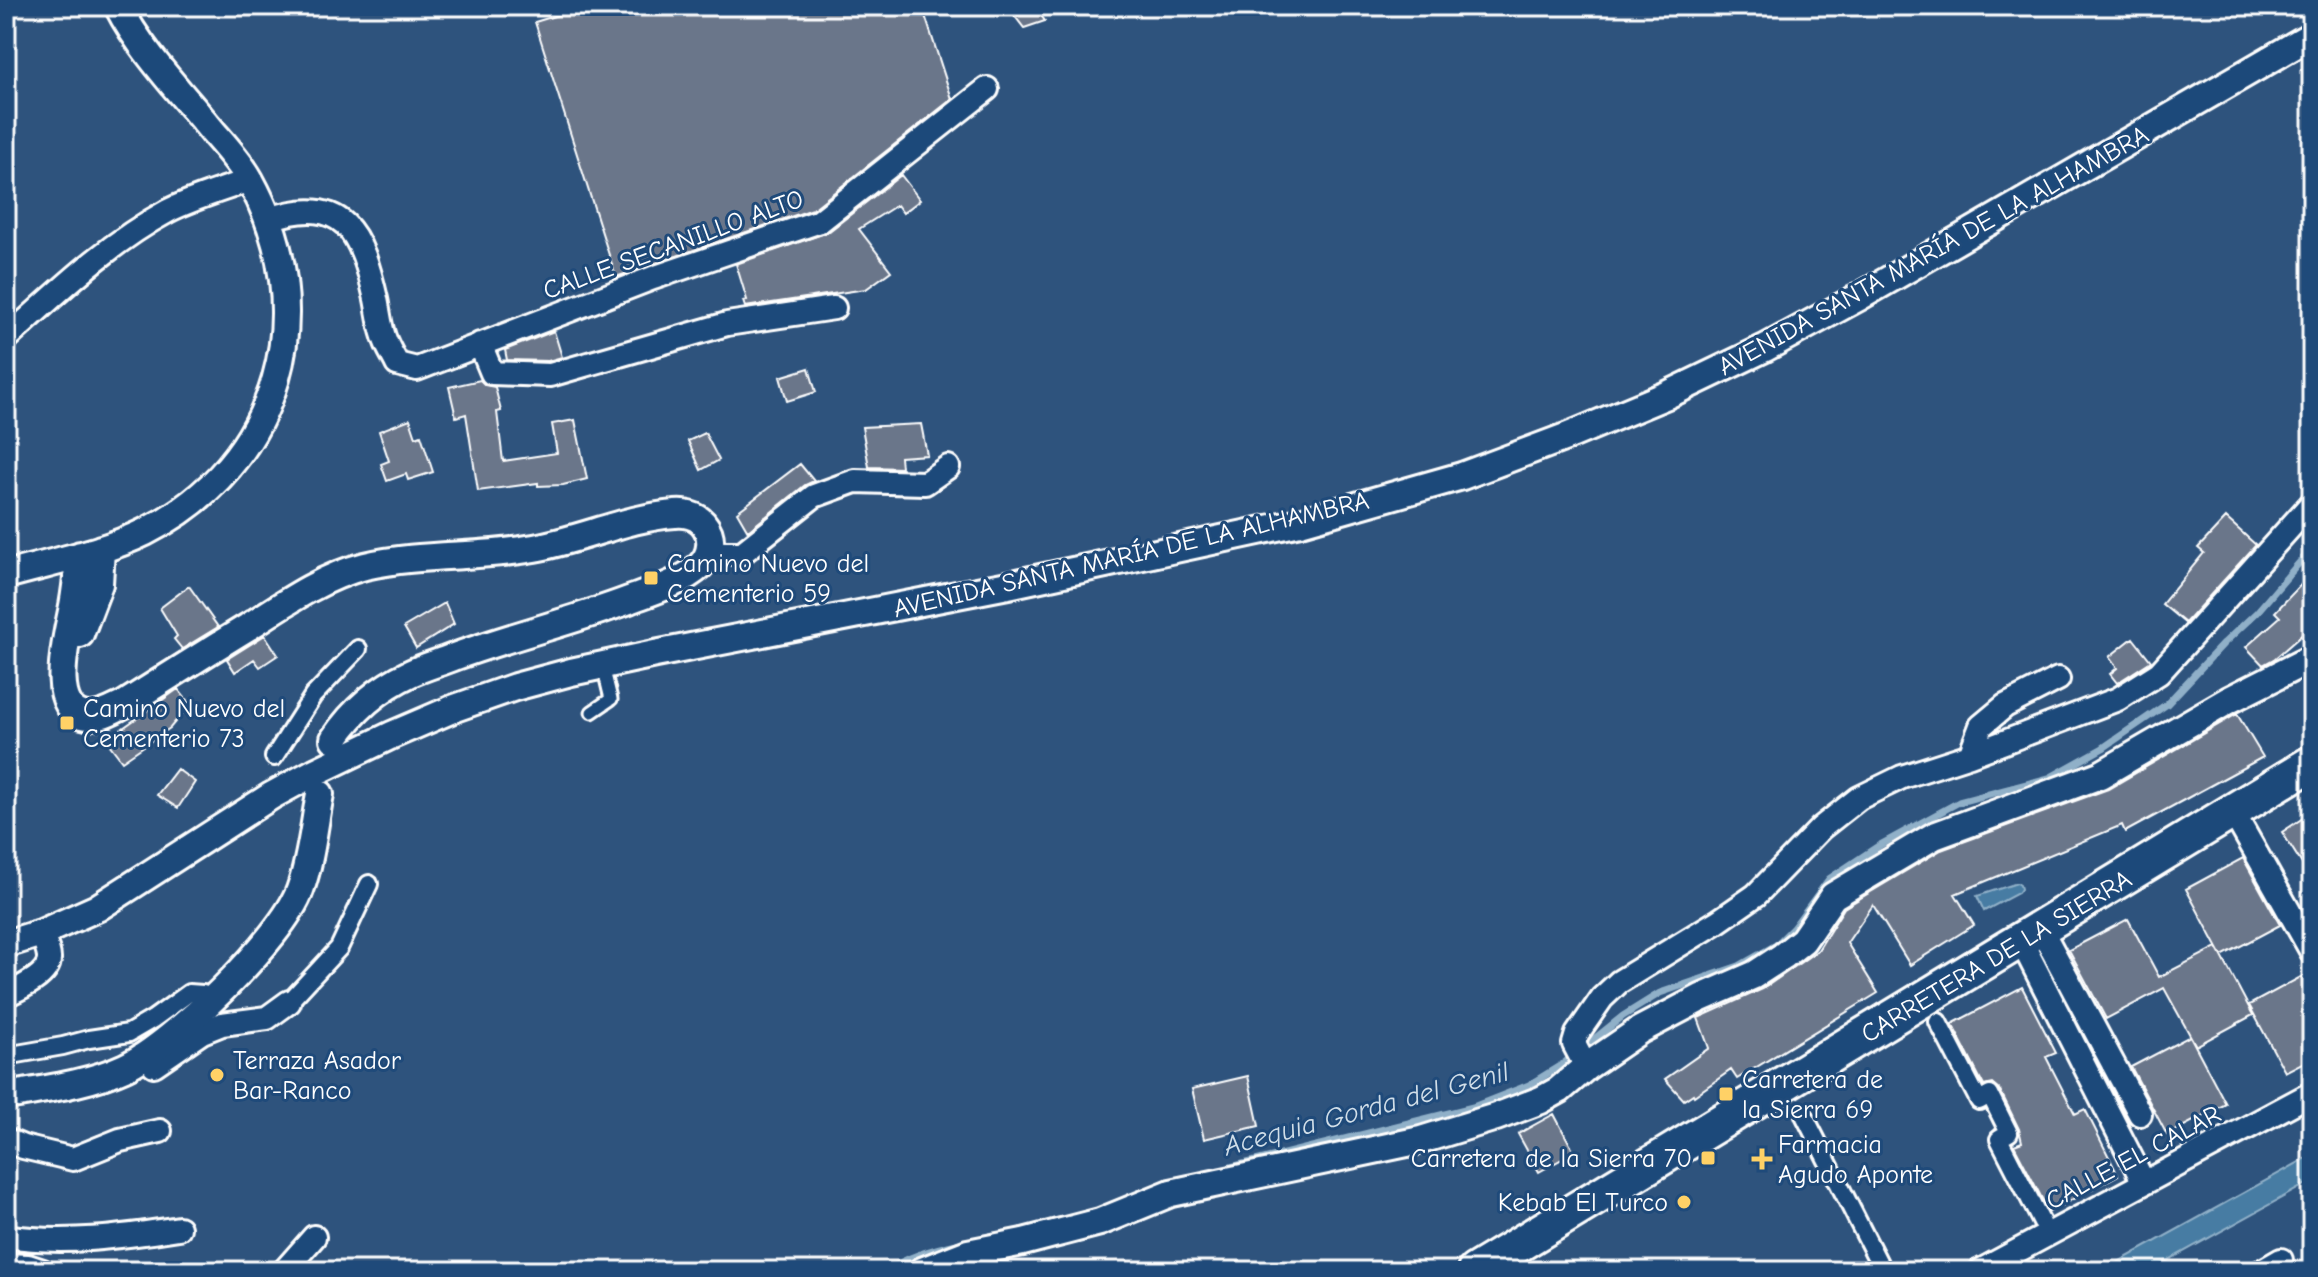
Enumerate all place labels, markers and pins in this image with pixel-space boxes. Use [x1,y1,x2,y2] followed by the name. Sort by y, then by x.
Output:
[667,549,869,609] place label: Camino Nuevo del Cementerio 59
[642,569,660,587] marker: Camino Nuevo del Cementerio 59
[83,694,285,754] place label: Camino Nuevo del Cementerio 73
[58,714,76,732] marker: Camino Nuevo del Cementerio 73
[233,1046,402,1106] place label: Terraza Asador Bar-Ranco
[1742,1065,1883,1125] place label: Carretera de la Sierra 69
[208,1066,226,1084] marker: Terraza Asador Bar-Ranco
[1717,1085,1735,1103] marker: Carretera de la Sierra 69
[1778,1130,1933,1190] place label: Farmacia Agudo Aponte
[1411,1144,1692,1174] place label: Carretera de la Sierra 70
[1699,1149,1717,1167] marker: Carretera de la Sierra 70
[1753,1150,1771,1168] marker: Farmacia Agudo Aponte
[1498,1188,1668,1218] place label: Kebab El Turco
[1675,1193,1693,1211] marker: Kebab El Turco

